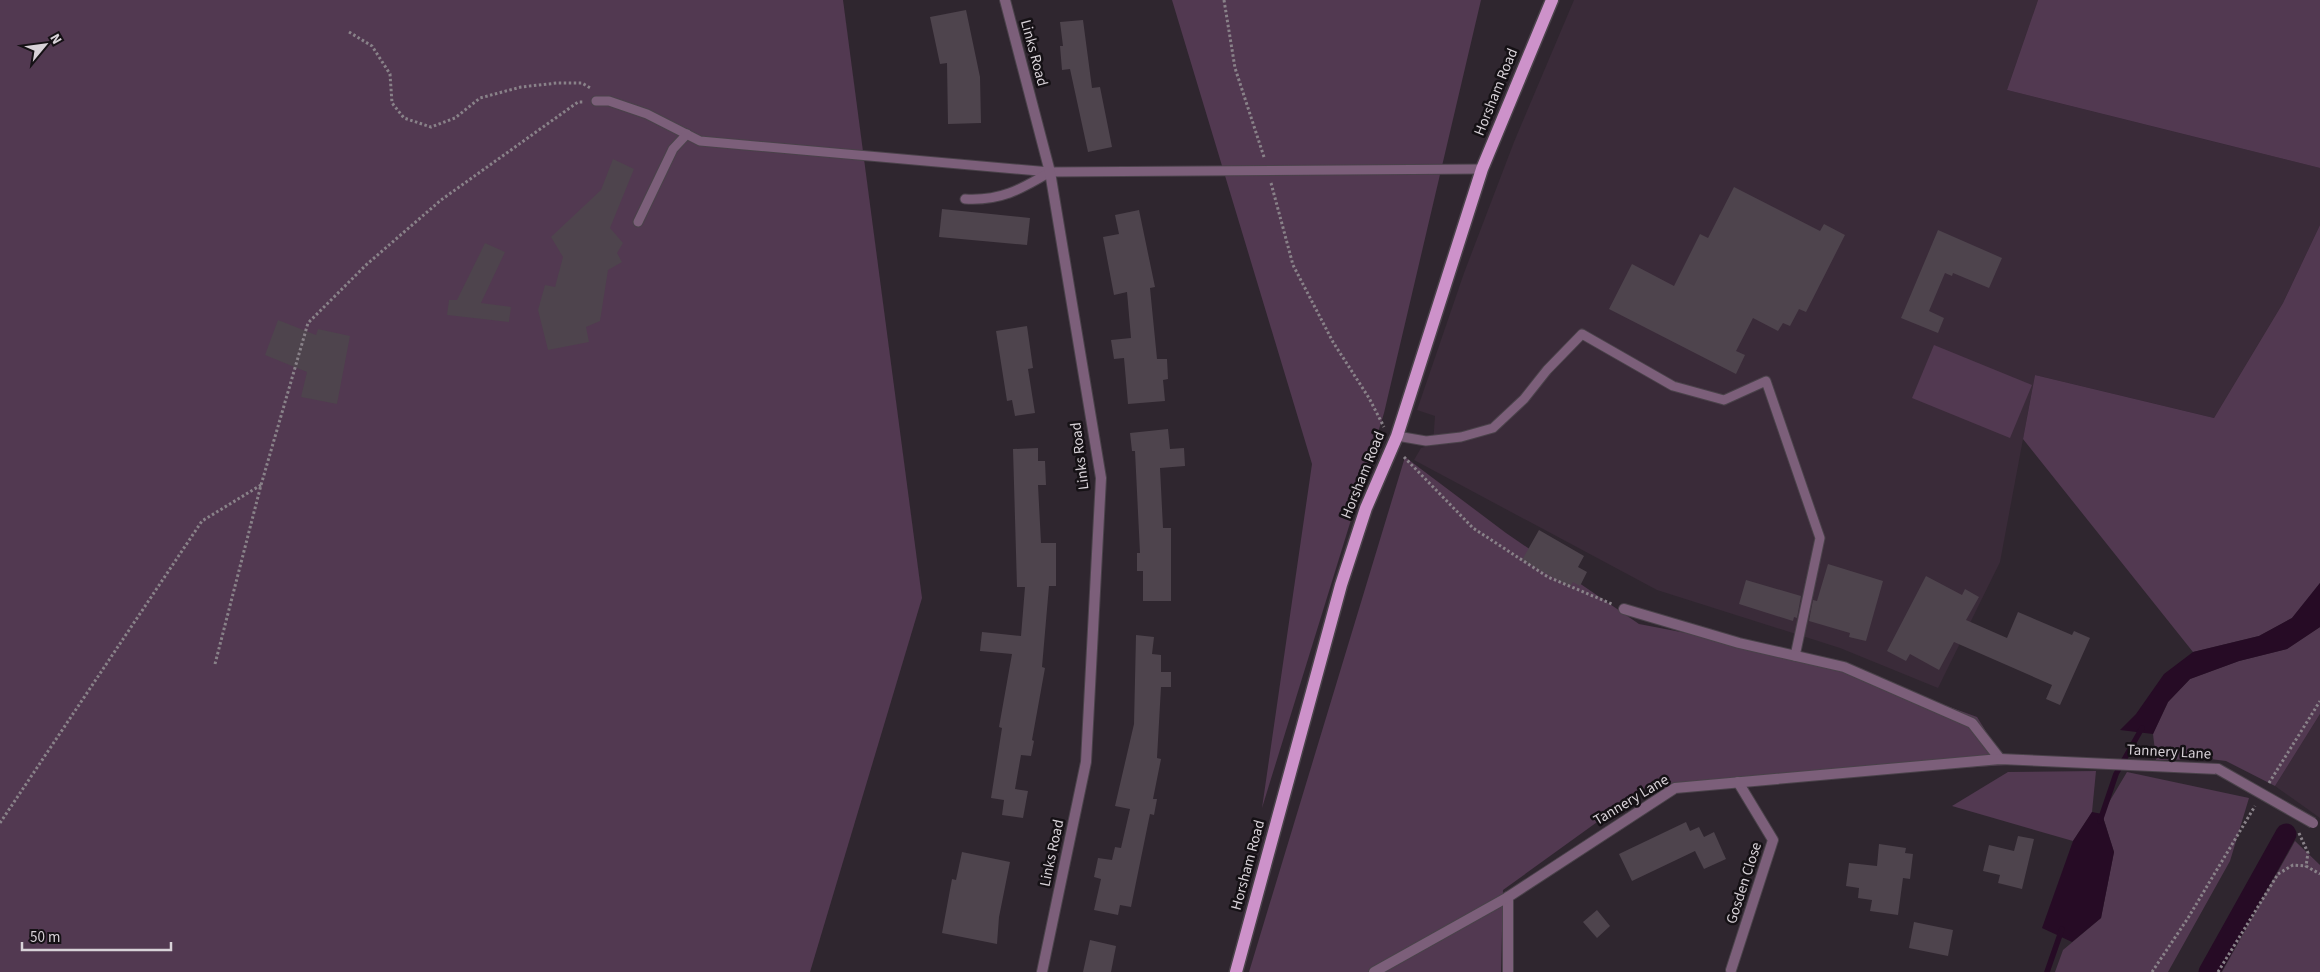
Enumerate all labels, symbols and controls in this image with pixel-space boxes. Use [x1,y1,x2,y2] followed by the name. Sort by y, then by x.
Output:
[1015,17,1053,89] street label: Links Road
[20,20,70,70] north arrow
[44,30,66,48] text: N
[1469,45,1523,139] street label: Horsham Road
[1065,421,1095,491] street label: Links Road
[1336,428,1390,522] street label: Horsham Road
[2126,739,2212,765] street label: Tannery Lane
[1589,769,1673,831] street label: Tannery Lane
[1035,818,1069,888] street label: Links Road
[1226,818,1270,912] street label: Horsham Road
[1721,839,1767,927] street label: Gosden Close
[22,920,171,952] scale bar
[30,927,60,948] text: 50 m

